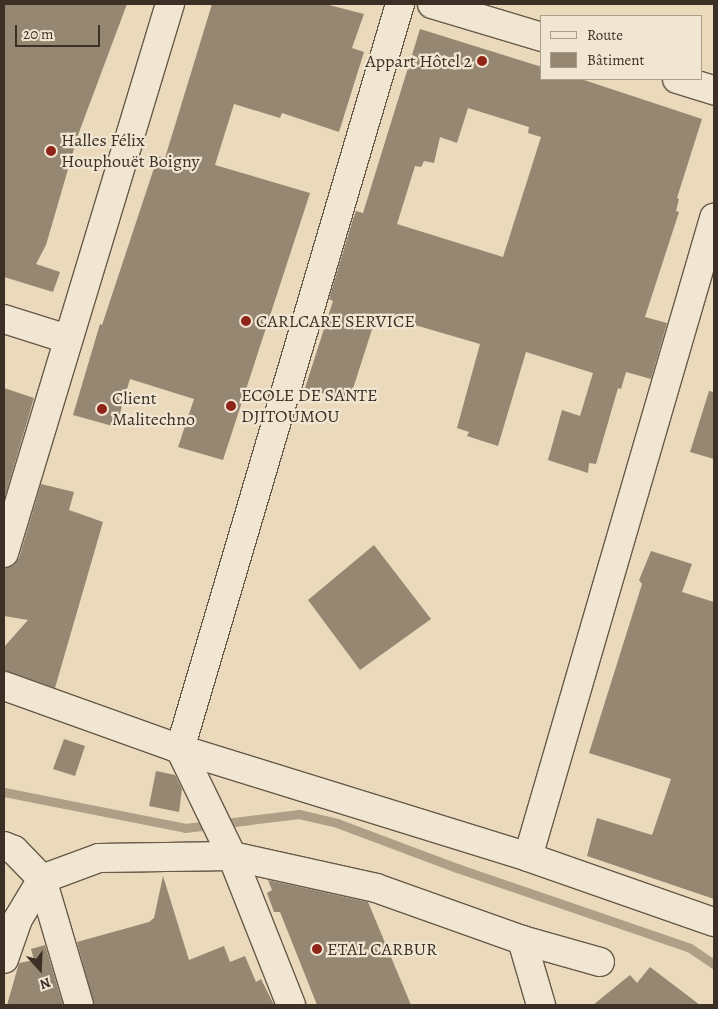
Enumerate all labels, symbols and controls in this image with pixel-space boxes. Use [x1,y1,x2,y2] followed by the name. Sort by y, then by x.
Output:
[18,15,102,47] scale bar
[540,15,703,80] legend
[23,24,54,44] text: 20 m
[587,25,623,45] text: Route
[365,50,472,72] place label: Appart Hôtel 2
[587,50,645,70] text: Bâtiment
[476,55,488,67] marker: Appart Hôtel 2
[61,130,199,172] place label: Halles Félix Houphouët Boigny
[45,145,57,157] marker: Halles Félix Houphouët Boigny
[256,310,415,332] place label: CARLCARE SERVICE
[240,315,252,327] marker: CARLCARE SERVICE
[241,385,378,428] place label: ECOLE DE SANTE DJITOUMOU
[112,388,195,430] place label: Client Malitechno
[225,400,237,412] marker: ECOLE DE SANTE DJITOUMOU
[96,403,108,415] marker: Client Malitechno
[327,938,437,960] place label: ETAL CARBUR
[311,943,323,955] marker: ETAL CARBUR
[15,944,65,994] north arrow
[37,973,53,994] text: N

